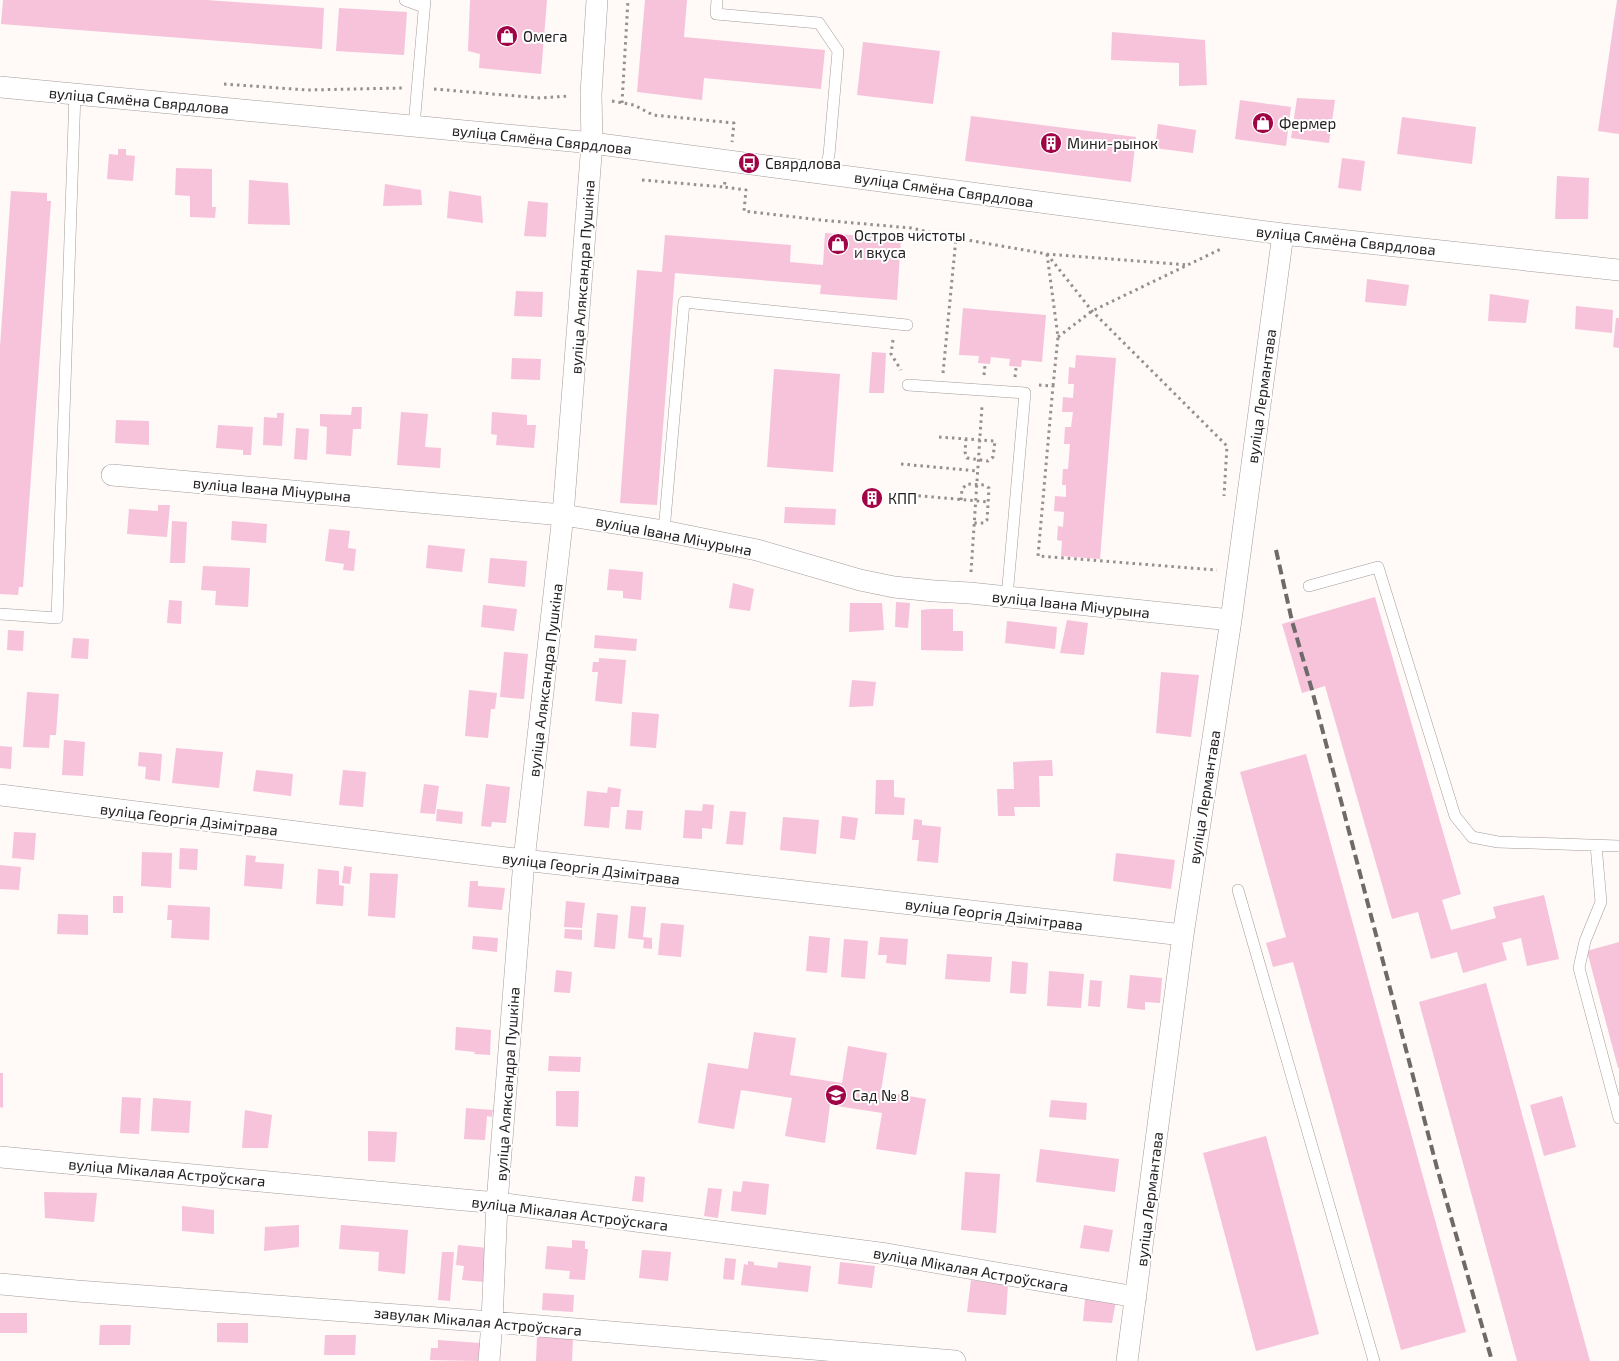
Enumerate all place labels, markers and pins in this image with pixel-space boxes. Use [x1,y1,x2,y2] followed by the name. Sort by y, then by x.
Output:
[495,24,519,48] shop icon: Омега
[523,27,568,45] place label: Омега
[1251,111,1275,135] shop icon: Фермер
[1279,114,1336,132] place label: Фермер
[1039,131,1063,155] building icon: Мини-рынок
[1067,134,1158,152] place label: Мини-рынок
[737,151,761,175] bus stop icon: Свярдлова
[765,154,841,172] place label: Свярдлова
[854,226,966,262] place label: Остров чистоты и вкуса
[826,232,850,256] shop icon: Остров чистоты и вкуса
[860,486,884,510] building icon: КПП
[888,489,917,507] place label: КПП
[824,1083,848,1107] school or university icon: Сад № 8
[852,1086,909,1104] place label: Сад № 8

